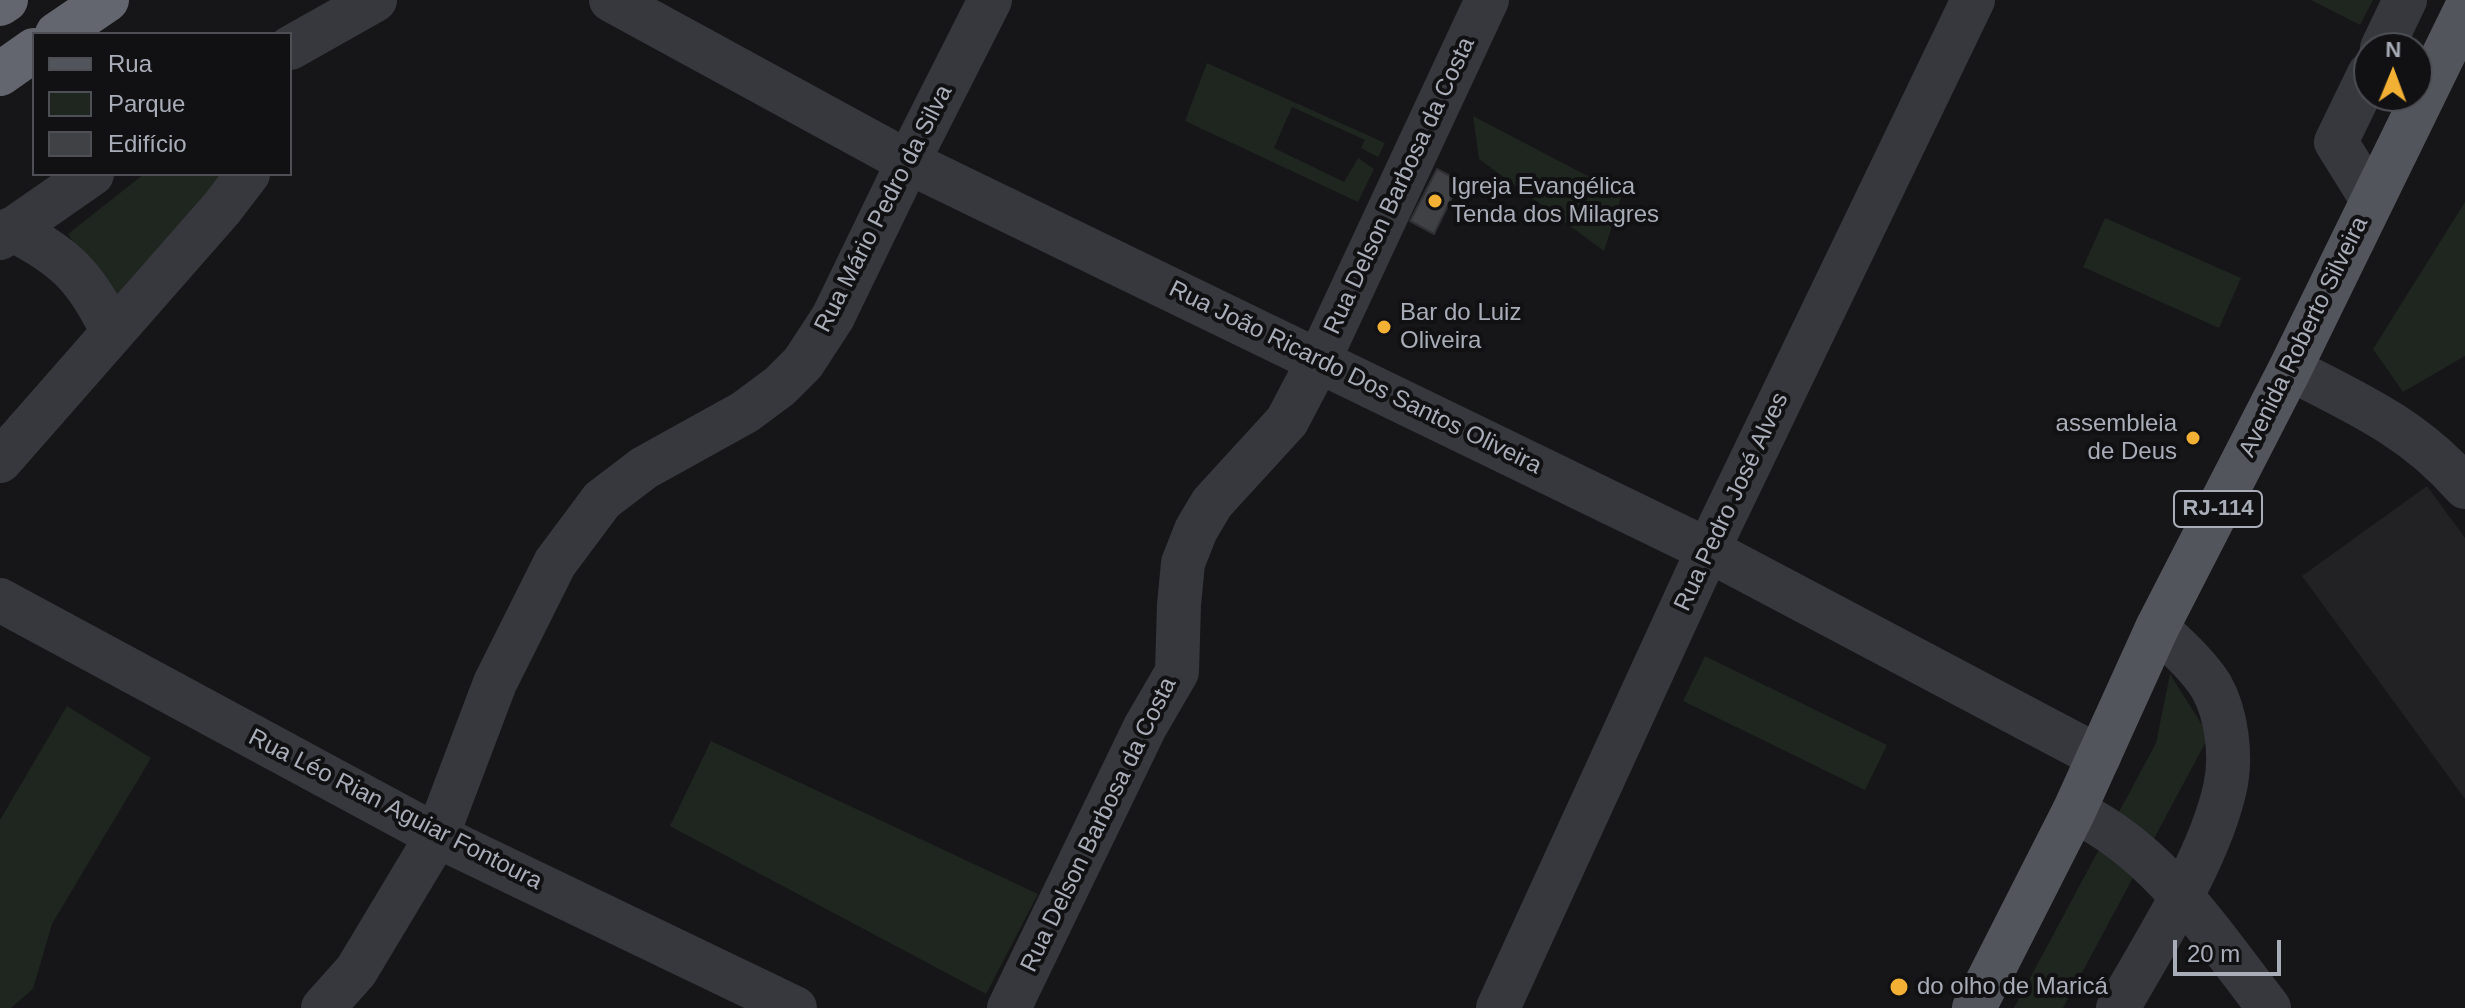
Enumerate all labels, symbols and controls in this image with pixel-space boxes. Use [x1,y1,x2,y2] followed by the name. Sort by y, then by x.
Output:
[32,32,292,176] legend
[2353,32,2433,112] north arrow
[1318,33,1482,339] street label: Rua Delson Barbosa da Costa
[2385,37,2402,62] text: N
[108,50,152,77] text: Rua
[809,81,959,337] street label: Rua Mário Pedro da Silva
[108,90,185,117] text: Parque
[108,130,187,157] text: Edifício
[1451,173,1659,229] place label: Igreja Evangélica Tenda dos Milagres
[1426,192,1444,210] marker: Igreja Evangélica Tenda dos Milagres
[2233,212,2375,462] street label: Avenida Roberto Silveira
[1164,275,1546,481] street label: Rua João Ricardo Dos Santos Oliveira
[1400,299,1521,355] place label: Bar do Luiz Oliveira
[1375,318,1393,336] marker: Bar do Luiz Oliveira
[1669,388,1795,616] street label: Rua Pedro José Alves
[2056,410,2177,466] place label: assembleia de Deus
[2184,429,2202,447] marker: assembleia de Deus
[2174,491,2262,527] road number: RJ-114
[1015,673,1183,977] street label: Rua Delson Barbosa da Costa
[243,723,547,897] street label: Rua Léo Rian Aguiar Fontoura
[2177,924,2285,974] scale bar
[2187,940,2240,967] text: 20 m
[1917,973,2108,1001] place label: do olho de Maricá
[1888,976,1910,998] marker: do olho de Maricá

